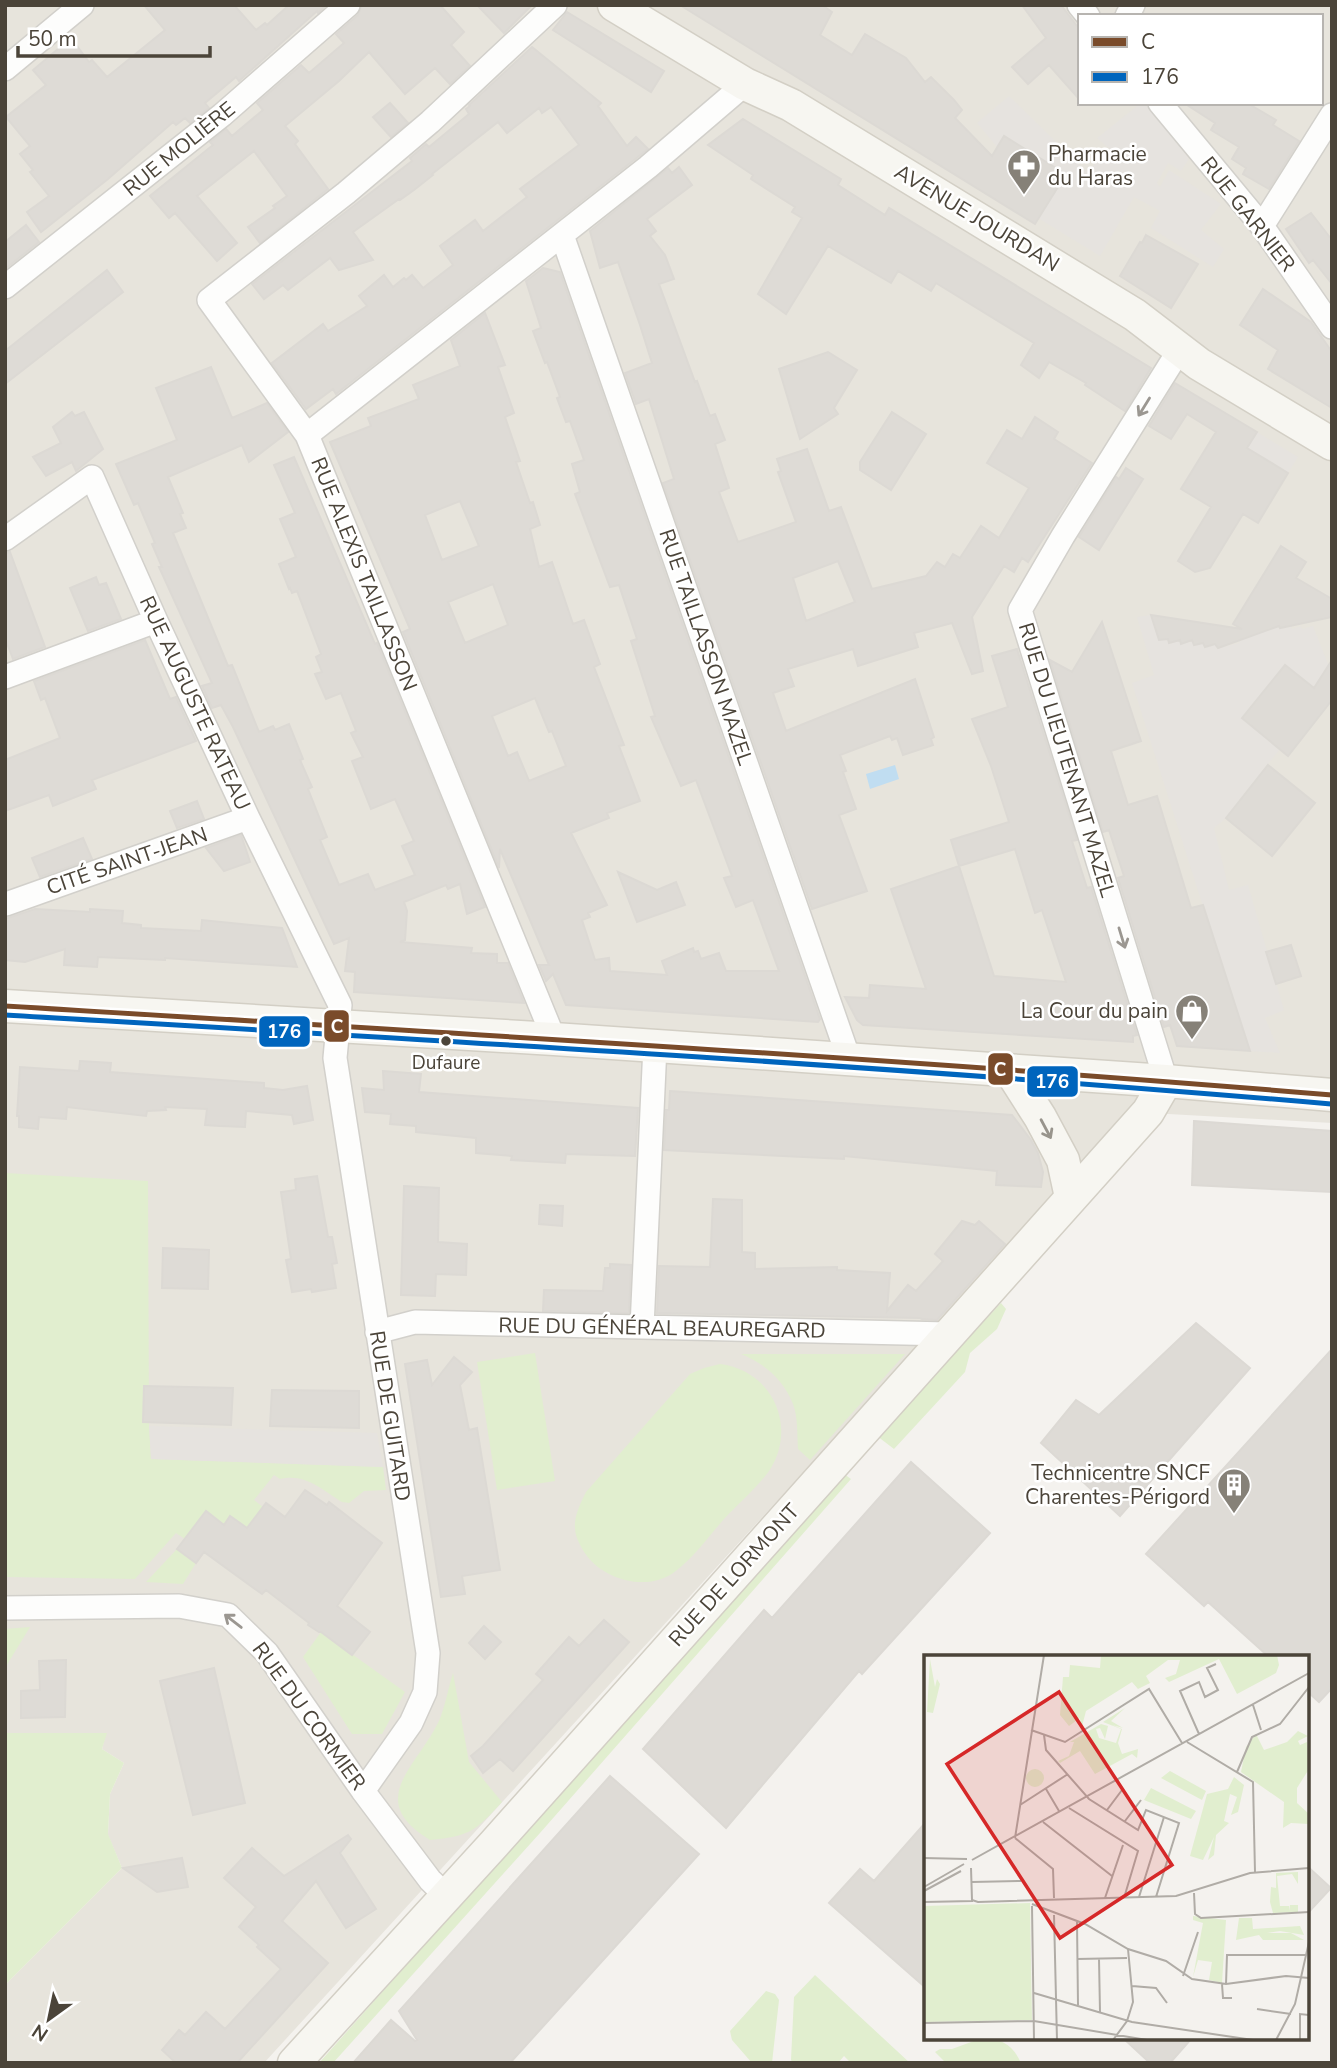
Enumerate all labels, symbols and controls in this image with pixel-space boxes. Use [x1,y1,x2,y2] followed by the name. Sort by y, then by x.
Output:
[18,14,210,58] scale bar
[1078,14,1323,105] legend
[28,25,77,53] text: 50 m
[1141,28,1155,56] text: C
[1141,63,1179,91] text: 176
[117,95,241,203] street label: RUE MOLIÈRE
[1048,140,1147,192] place label: Pharmacie du Haras
[1005,147,1043,196] pharmacy icon: Pharmacie du Haras
[1194,151,1302,277] street label: RUE GARNIER
[889,158,1065,278] street label: AVENUE JOURDAN
[1136,397,1151,416] one-way arrow
[304,453,424,695] street label: RUE ALEXIS TAILLASSON
[652,525,760,769] street label: RUE TAILLASSON MAZEL
[133,591,257,815] street label: RUE AUGUSTE RATEAU
[1012,619,1122,901] street label: RUE DU LIEUTENANT MAZEL
[43,820,211,902] street label: CITÉ SAINT-JEAN
[1116,927,1129,949] one-way arrow
[1173,992,1211,1041] shop icon: La Cour du pain
[1021,997,1168,1025] place label: La Cour du pain
[323,1009,350,1043] line badge: C
[331,1014,344,1040] text: C
[258,1015,311,1048] line badge: 176
[267,1019,301,1045] text: 176
[439,1034,453,1048] marker: Dufaure
[412,1050,480,1076] place label: Dufaure
[987,1052,1014,1086] line badge: C
[994,1057,1007,1083] text: C
[1026,1065,1079,1098] line badge: 176
[1035,1069,1069,1095] text: 176
[1039,1118,1053,1138] one-way arrow
[498,1311,826,1345] street label: RUE DU GÉNÉRAL BEAUREGARD
[363,1329,417,1503] street label: RUE DE GUITARD
[1025,1459,1210,1511] place label: Technicentre SNCF Charentes-Périgord
[1215,1466,1253,1515] building icon: Technicentre SNCF Charentes-Périgord
[662,1497,806,1652] street label: RUE DE LORMONT
[224,1614,242,1629] one-way arrow
[246,1636,372,1796] street label: RUE DU CORMIER
[924,1655,1309,2040] inset map
[14,1984,84,2054] north arrow
[27,2018,53,2047] text: N

